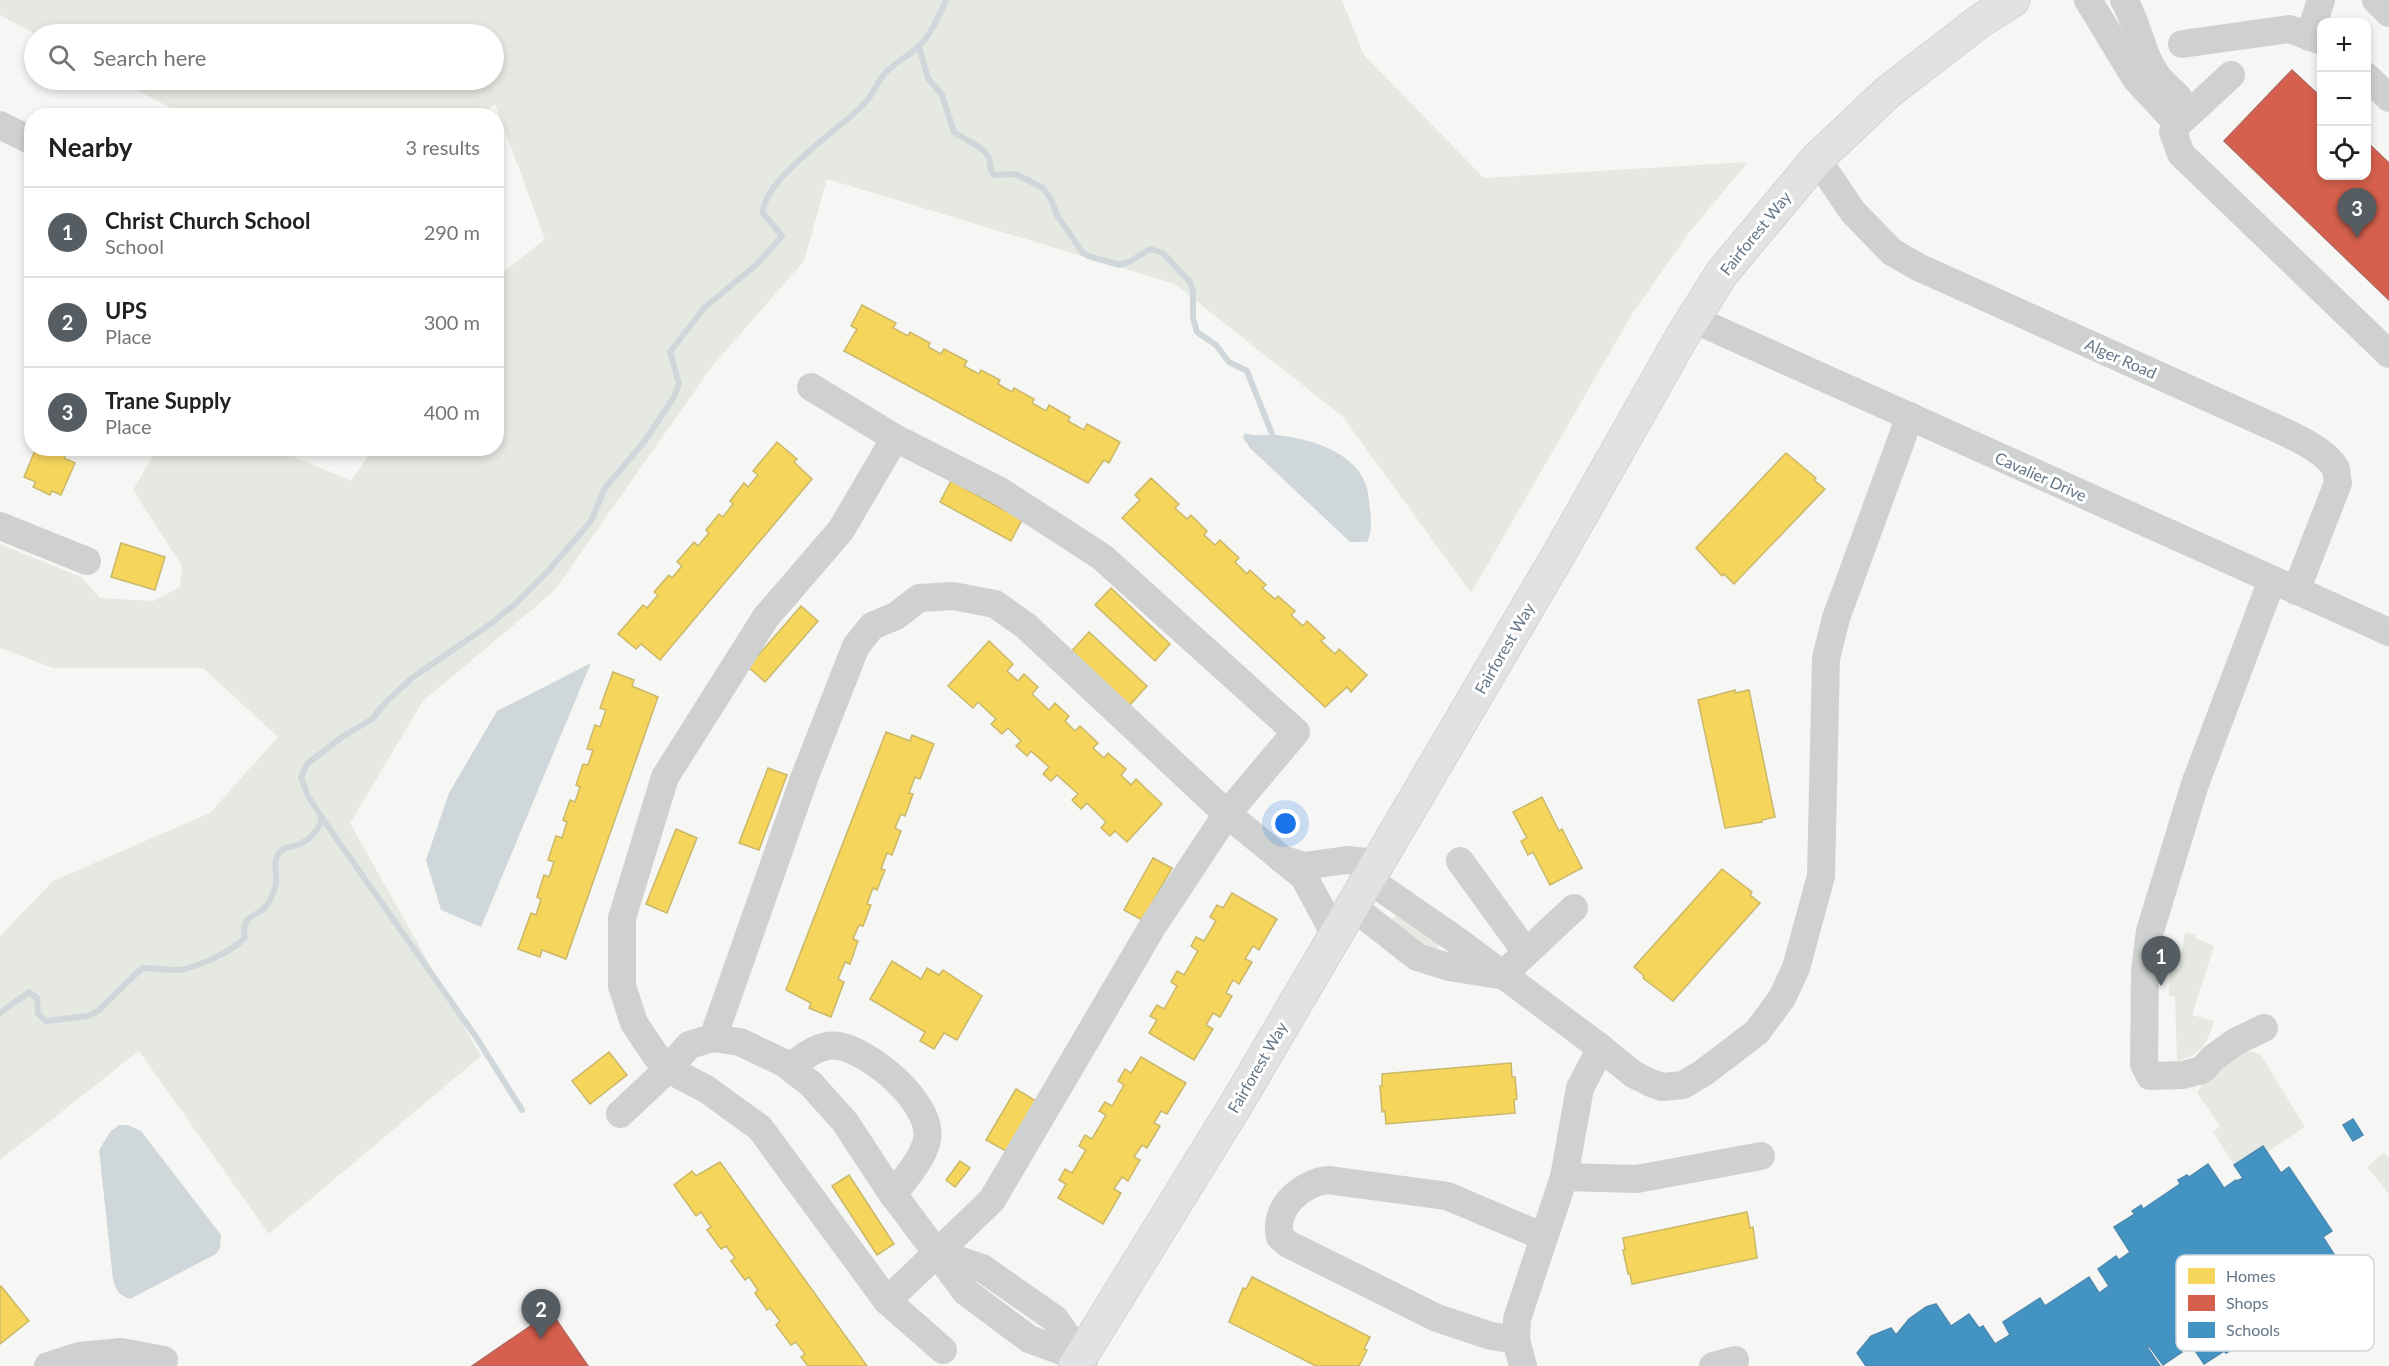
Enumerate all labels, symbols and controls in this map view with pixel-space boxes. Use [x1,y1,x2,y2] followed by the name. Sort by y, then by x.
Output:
[2317,18,2371,180] map controls
[2317,18,2371,72] button: +
[24,24,504,90] search box
[45,41,78,74] icon: search
[93,44,206,71] text: Search here
[2317,72,2371,126] button: −
[2317,126,2371,180] button: locate
[48,131,133,163] text: Nearby
[405,135,480,159] text: 3 results
[1715,187,1795,279] street label: Fairforest Way
[2338,188,2376,238] pin: 3
[105,207,310,234] text: Christ Church School
[62,220,73,244] text: 1
[424,220,480,244] text: 290 m
[105,234,164,258] text: School
[105,297,147,324] text: UPS
[62,310,73,334] text: 2
[424,310,480,334] text: 300 m
[105,324,152,348] text: Place
[2082,334,2160,382] street label: Alger Road
[105,387,231,414] text: Trane Supply
[62,400,73,424] text: 3
[424,400,480,424] text: 400 m
[105,414,152,438] text: Place
[1992,447,2090,505] street label: Cavalier Drive
[1470,598,1538,697] street label: Fairforest Way
[1271,809,1300,838] your location
[2142,936,2180,986] pin: 1
[1223,1017,1291,1116] street label: Fairforest Way
[2176,1255,2374,1351] legend
[2226,1266,2276,1285] text: Homes
[522,1290,560,1339] pin: 2
[2226,1293,2269,1312] text: Shops
[2226,1320,2280,1339] text: Schools

